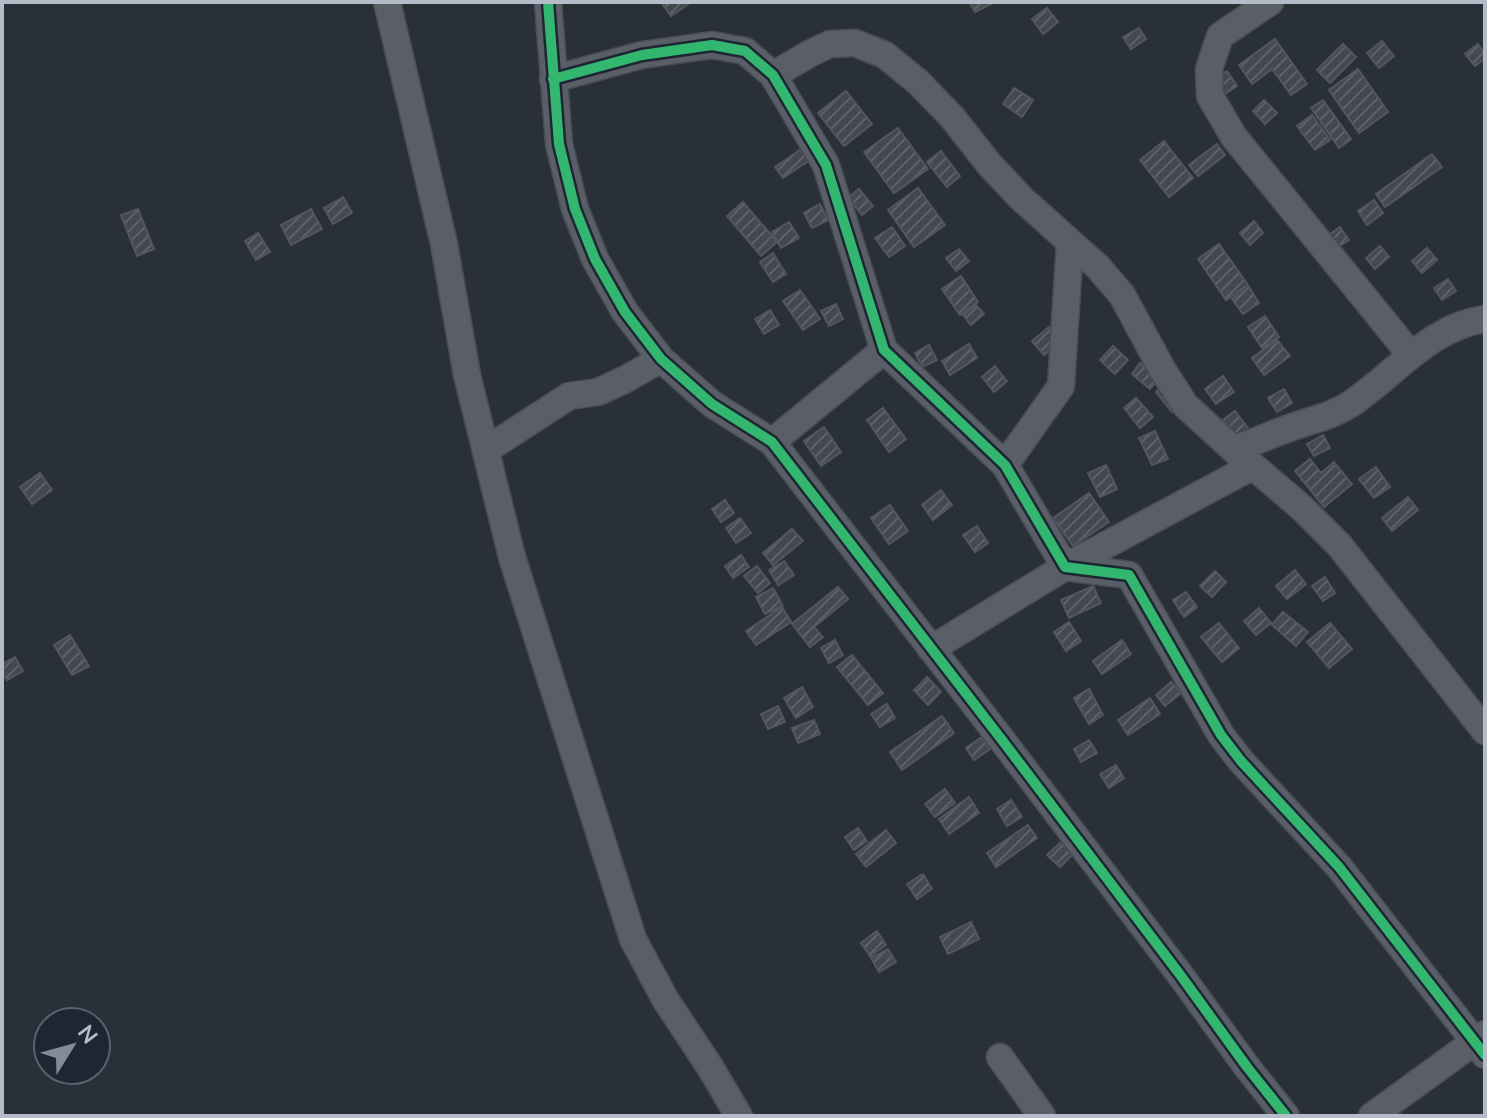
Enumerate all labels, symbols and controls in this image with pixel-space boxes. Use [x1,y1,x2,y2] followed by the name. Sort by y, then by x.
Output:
[32,1006,112,1086] north arrow
[70,1019,104,1050] text: N

